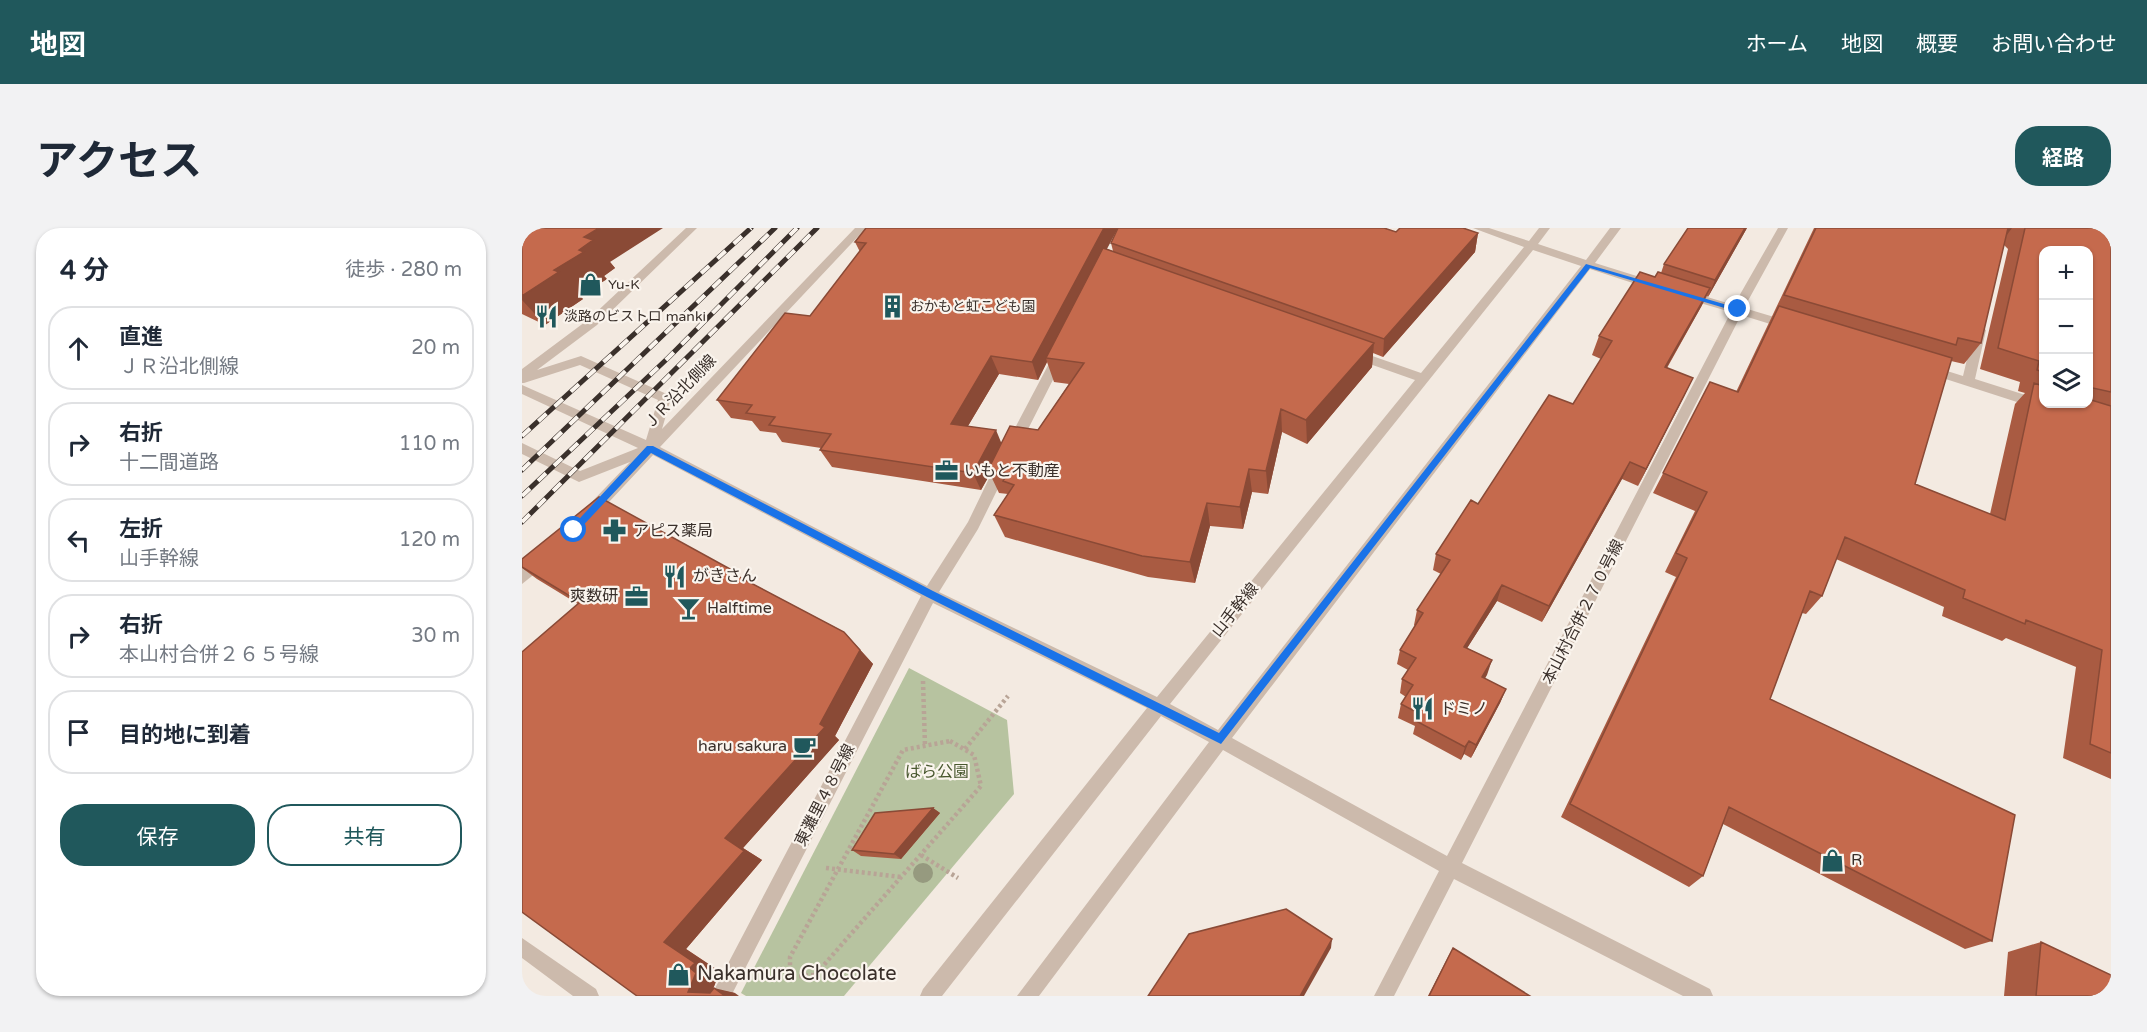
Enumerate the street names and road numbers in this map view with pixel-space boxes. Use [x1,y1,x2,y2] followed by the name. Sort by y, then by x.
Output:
[639,351,721,433] street label: ＪＲ沿北側線
[1538,536,1628,688] street label: 本山村合併２７０号線
[1207,579,1263,641] street label: 山手幹線
[791,741,859,849] street label: 東灘里４８号線

